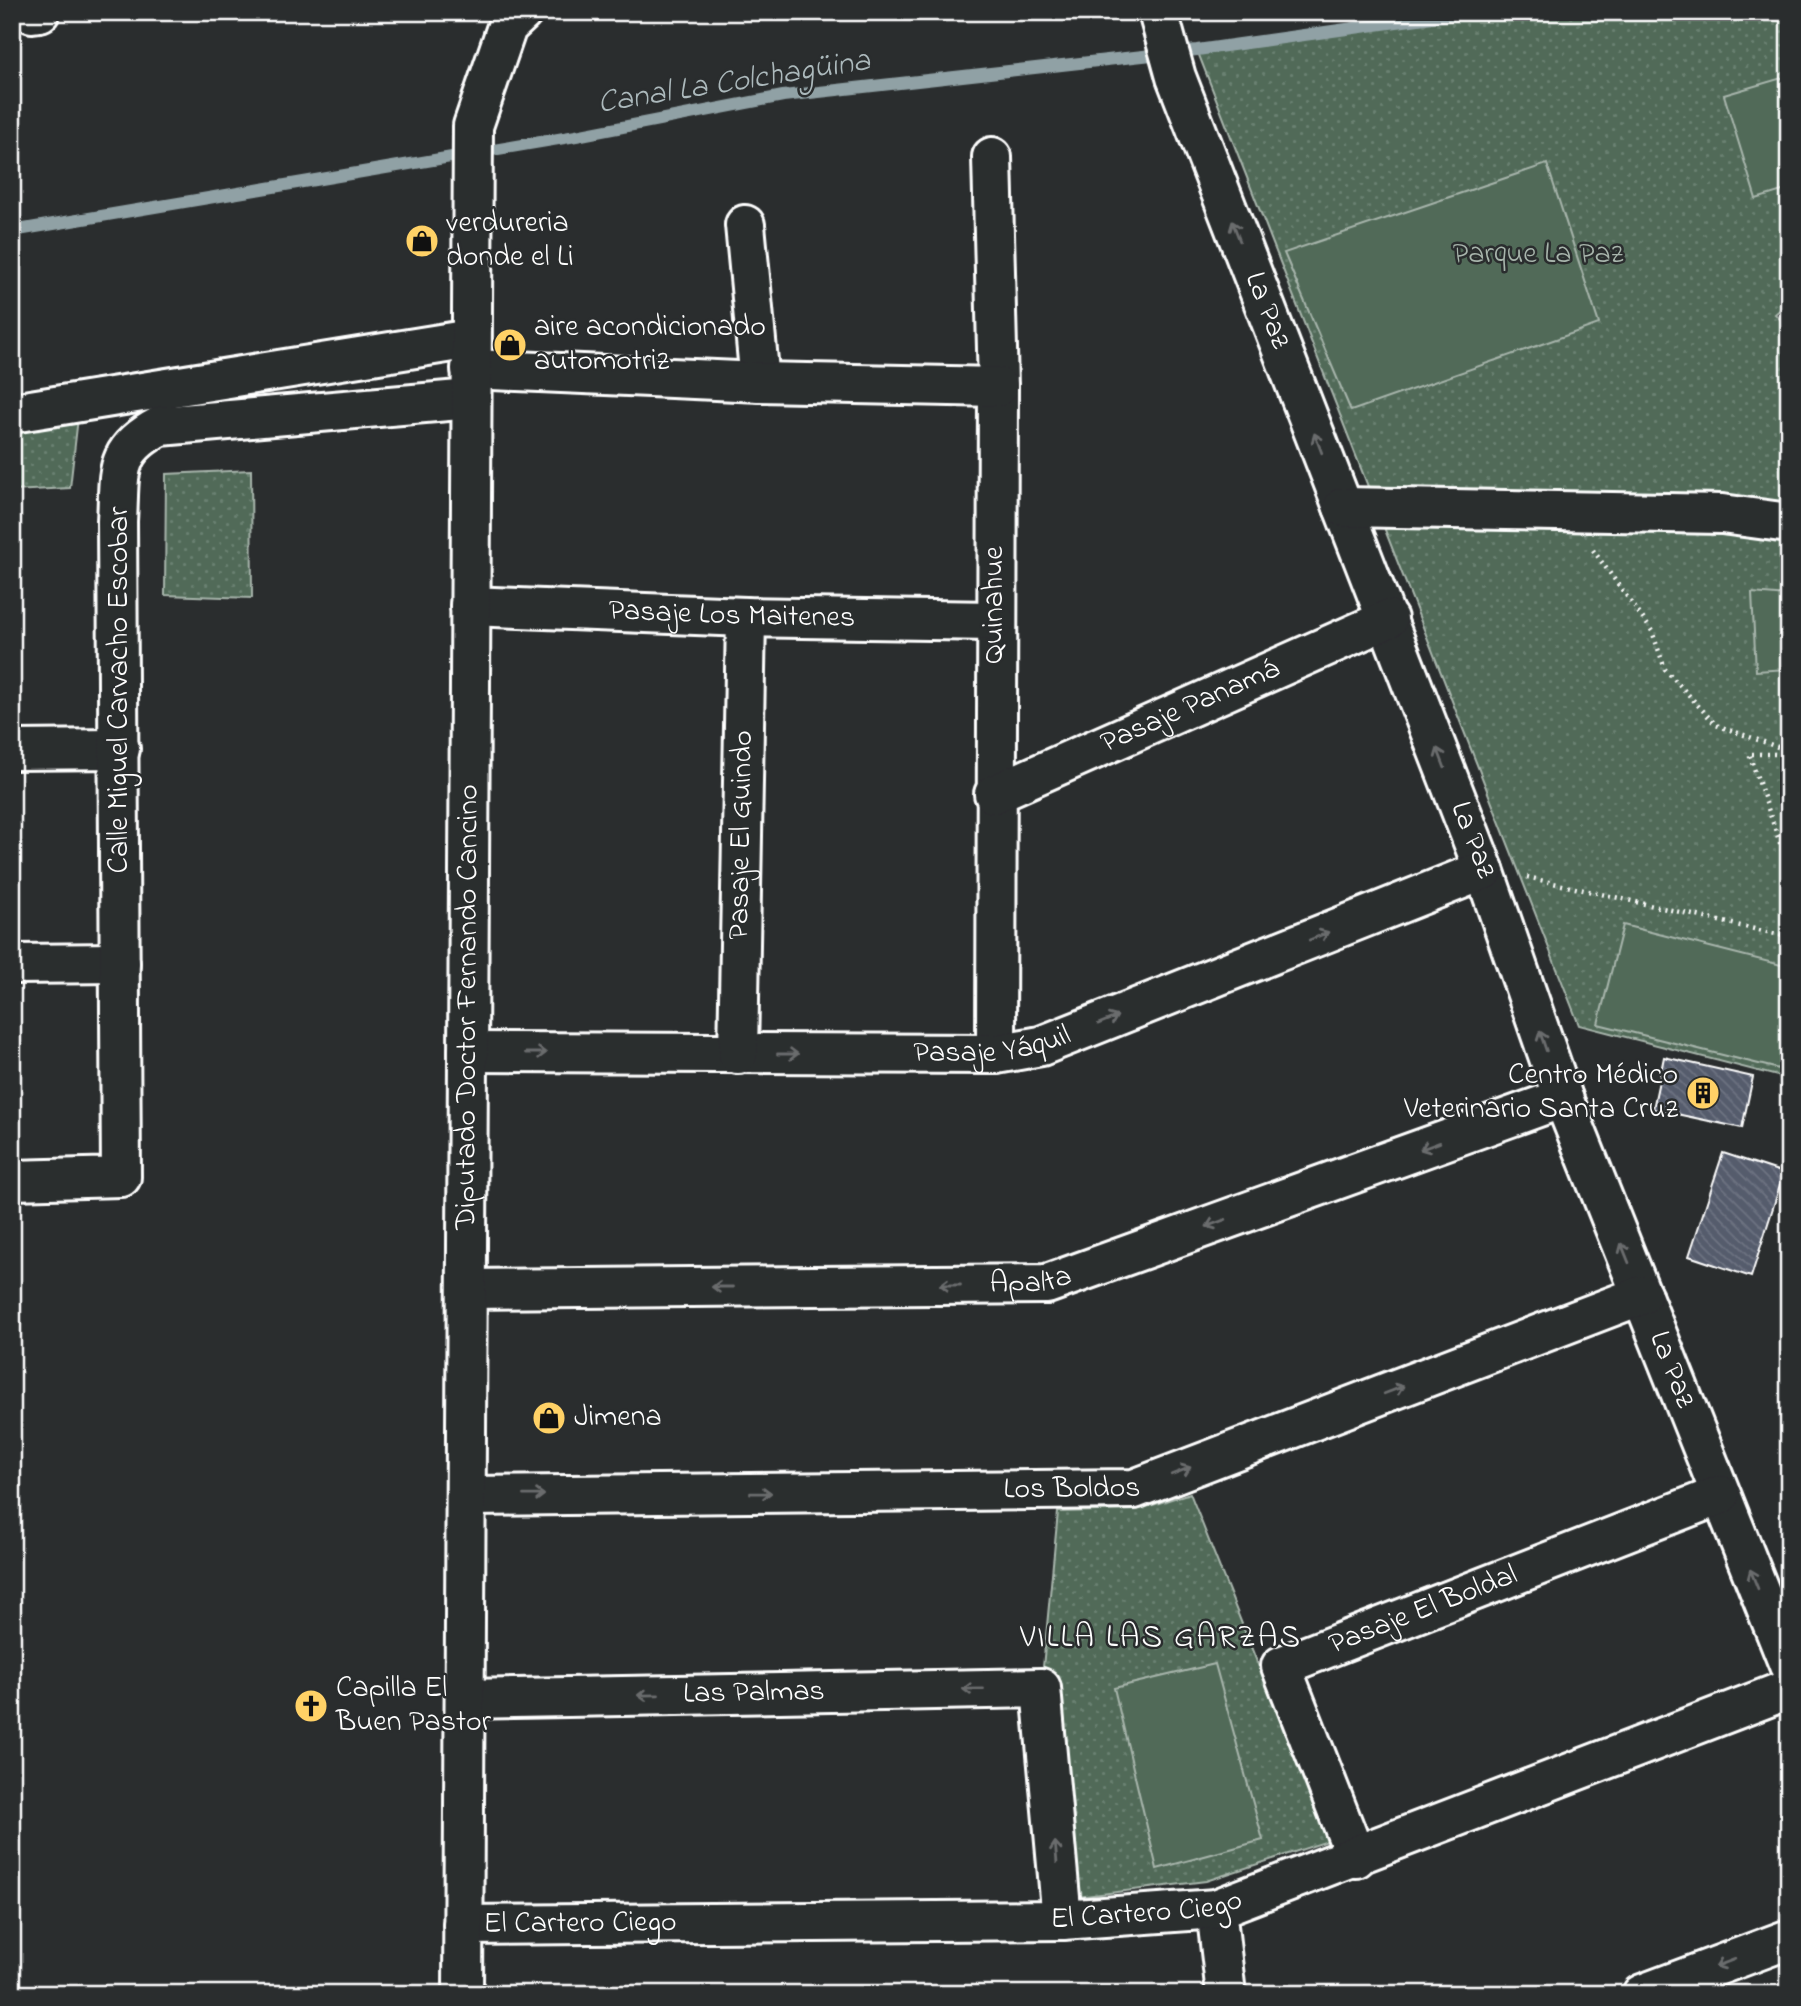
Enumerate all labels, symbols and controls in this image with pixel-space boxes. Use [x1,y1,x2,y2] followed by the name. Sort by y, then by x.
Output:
[594,38,874,128] water label: Canal La Colchagüina
[446,202,574,280] place label: verdureria donde el Li
[1228,220,1241,242] one-way arrow
[403,222,441,260] shop icon: verdureria donde el Li
[1453,233,1624,277] park label: Parque La Paz
[1232,266,1302,356] street label: La Paz
[534,306,766,384] place label: aire acondicionado automotriz
[491,326,529,364] shop icon: aire acondicionado automotriz
[1311,433,1323,454] one-way arrow
[98,506,142,874] street label: Calle Miguel Carvacho Escobar
[973,546,1017,664] street label: Quinahue
[608,590,855,641] street label: Pasaje Los Maitenes
[1094,648,1287,766] street label: Pasaje Panamá
[718,730,766,940] street label: Pasaje El Guindo
[1434,747,1447,769] one-way arrow
[445,784,491,1231] street label: Diputado Doctor Fernando Cancino
[1438,795,1507,885] street label: La Paz
[1308,928,1329,941] one-way arrow
[1096,1012,1118,1025] one-way arrow
[913,1014,1078,1076] street label: Pasaje Yáquil
[1536,1030,1549,1052] one-way arrow
[524,1046,547,1059] one-way arrow
[776,1047,799,1061] one-way arrow
[1403,1054,1678,1132] place label: Centro Médico Veterinario Santa Cruz
[1684,1074,1722,1112] building icon: Centro Médico Veterinario Santa Cruz
[1419,1141,1441,1153] one-way arrow
[1205,1218,1227,1230] one-way arrow
[1618,1243,1631,1264] one-way arrow
[990,1255,1078,1306] street label: Apalta
[939,1278,962,1292] one-way arrow
[711,1280,734,1294] one-way arrow
[1636,1325,1707,1415] street label: La Paz
[1382,1382,1404,1395] one-way arrow
[574,1396,662,1440] place label: Jimena
[530,1399,568,1437] shop icon: Jimena
[1170,1464,1192,1476] one-way arrow
[1003,1467,1141,1512] street label: Los Boldos
[750,1486,773,1500] one-way arrow
[522,1488,545,1502] one-way arrow
[1323,1554,1524,1667] street label: Pasaje El Boldal
[1747,1568,1760,1590] one-way arrow
[1019,1615,1302,1662] district label: VILLA LAS GARZAS
[335,1667,492,1745] place label: Capilla El Buen Pastor
[683,1670,825,1717] street label: Las Palmas
[962,1682,985,1696] one-way arrow
[292,1687,330,1725] church icon: Capilla El Buen Pastor
[636,1689,659,1702] one-way arrow
[1049,1841,1062,1864] one-way arrow
[1050,1879,1249,1942] street label: El Cartero Ciego
[483,1901,677,1947] street label: El Cartero Ciego
[1714,1957,1736,1970] one-way arrow

